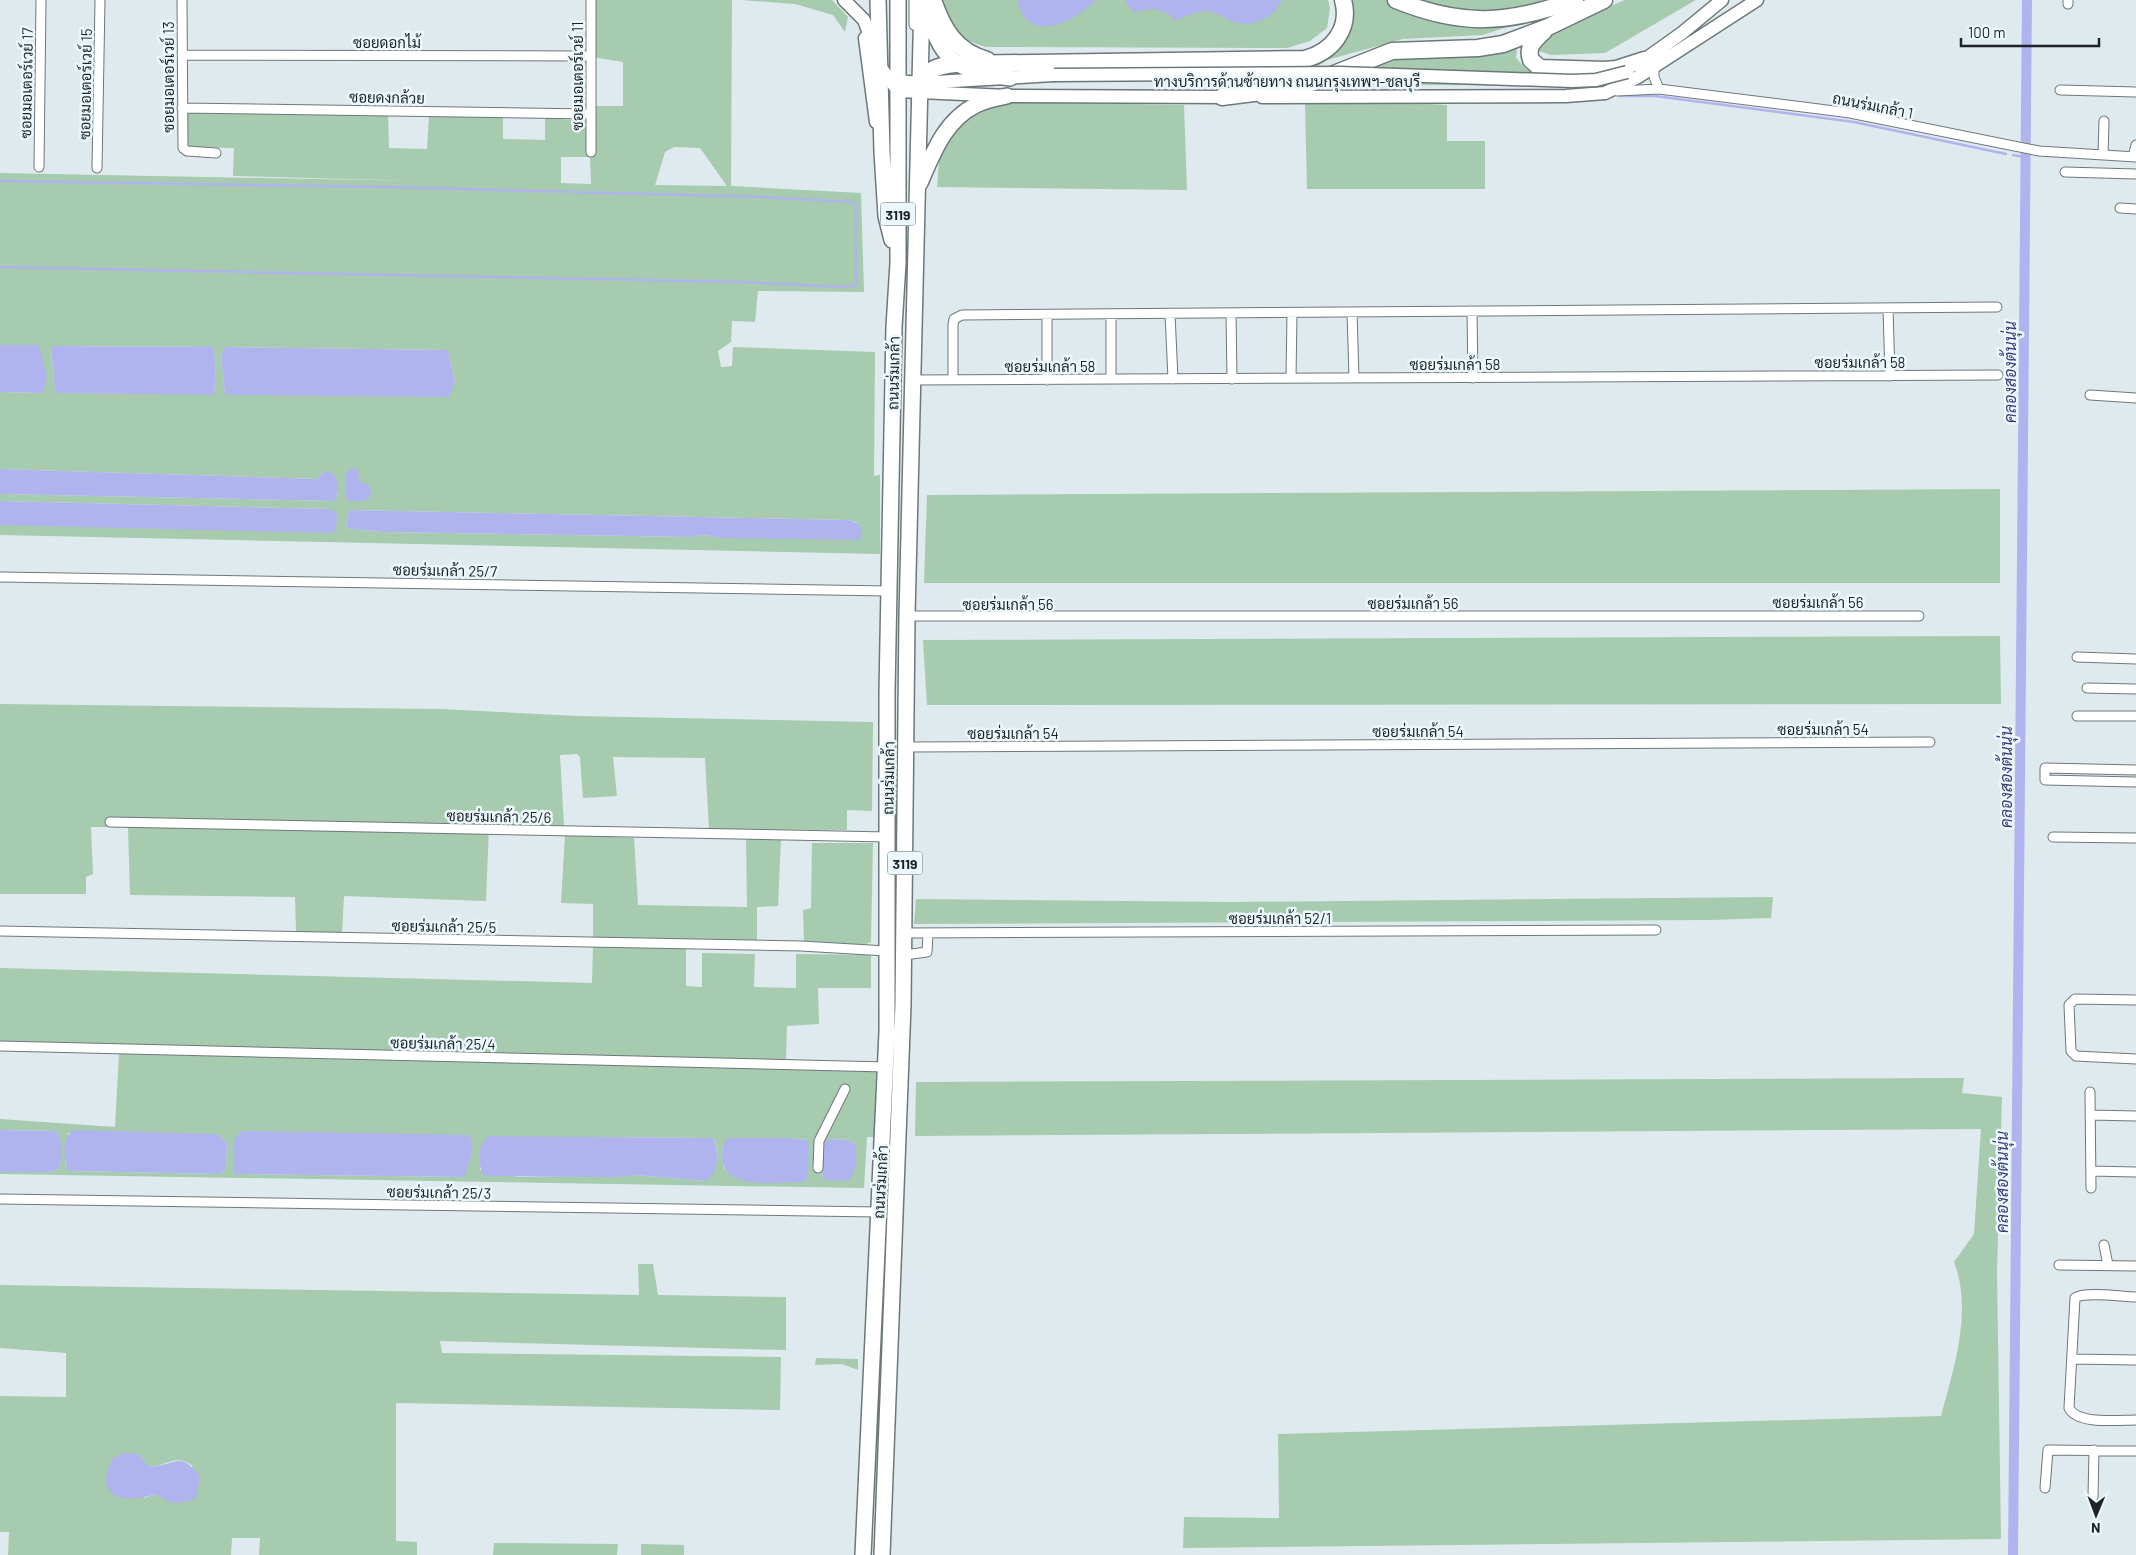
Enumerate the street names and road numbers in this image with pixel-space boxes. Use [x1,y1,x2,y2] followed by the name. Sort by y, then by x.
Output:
[159,21,177,133] street label: ซอยมอเตอร์เวย์ 13
[568,22,586,130] street label: ซอยมอเตอร์เวย์ 11
[16,27,36,139] street label: ซอยมอเตอร์เวย์ 17
[75,28,95,140] street label: ซอยมอเตอร์เวย์ 15
[353,33,422,51] street label: ซอยดอกไม้
[1154,72,1420,93] street label: ทางบริการด้านซ้ายทาง ถนนกรุงเทพฯ-ชลบุรี
[349,87,425,107] street label: ซอยดงกล้วย
[1831,88,1915,122] street label: ถนนร่มเกล้า 1
[880,202,916,225] road number: 3119
[883,336,903,410] street label: ถนนร่มเกล้า
[1815,353,1905,371] street label: ซอยร่มเกล้า 58
[1410,355,1500,373] street label: ซอยร่มเกล้า 58
[1005,357,1095,375] street label: ซอยร่มเกล้า 58
[393,560,497,580] street label: ซอยร่มเกล้า 25/7
[1773,593,1863,611] street label: ซอยร่มเกล้า 56
[1368,594,1458,612] street label: ซอยร่มเกล้า 56
[963,595,1053,613] street label: ซอยร่มเกล้า 56
[1777,720,1869,738] street label: ซอยร่มเกล้า 54
[1372,722,1464,740] street label: ซอยร่มเกล้า 54
[967,724,1059,742] street label: ซอยร่มเกล้า 54
[878,741,898,815] street label: ถนนร่มเกล้า
[446,806,552,826] street label: ซอยร่มเกล้า 25/6
[888,851,922,874] road number: 3119
[1229,909,1331,927] street label: ซอยร่มเกล้า 52/1
[391,916,497,936] street label: ซอยร่มเกล้า 25/5
[390,1033,496,1053] street label: ซอยร่มเกล้า 25/4
[869,1145,891,1219] street label: ถนนร่มเกล้า
[386,1182,492,1202] street label: ซอยร่มเกล้า 25/3

